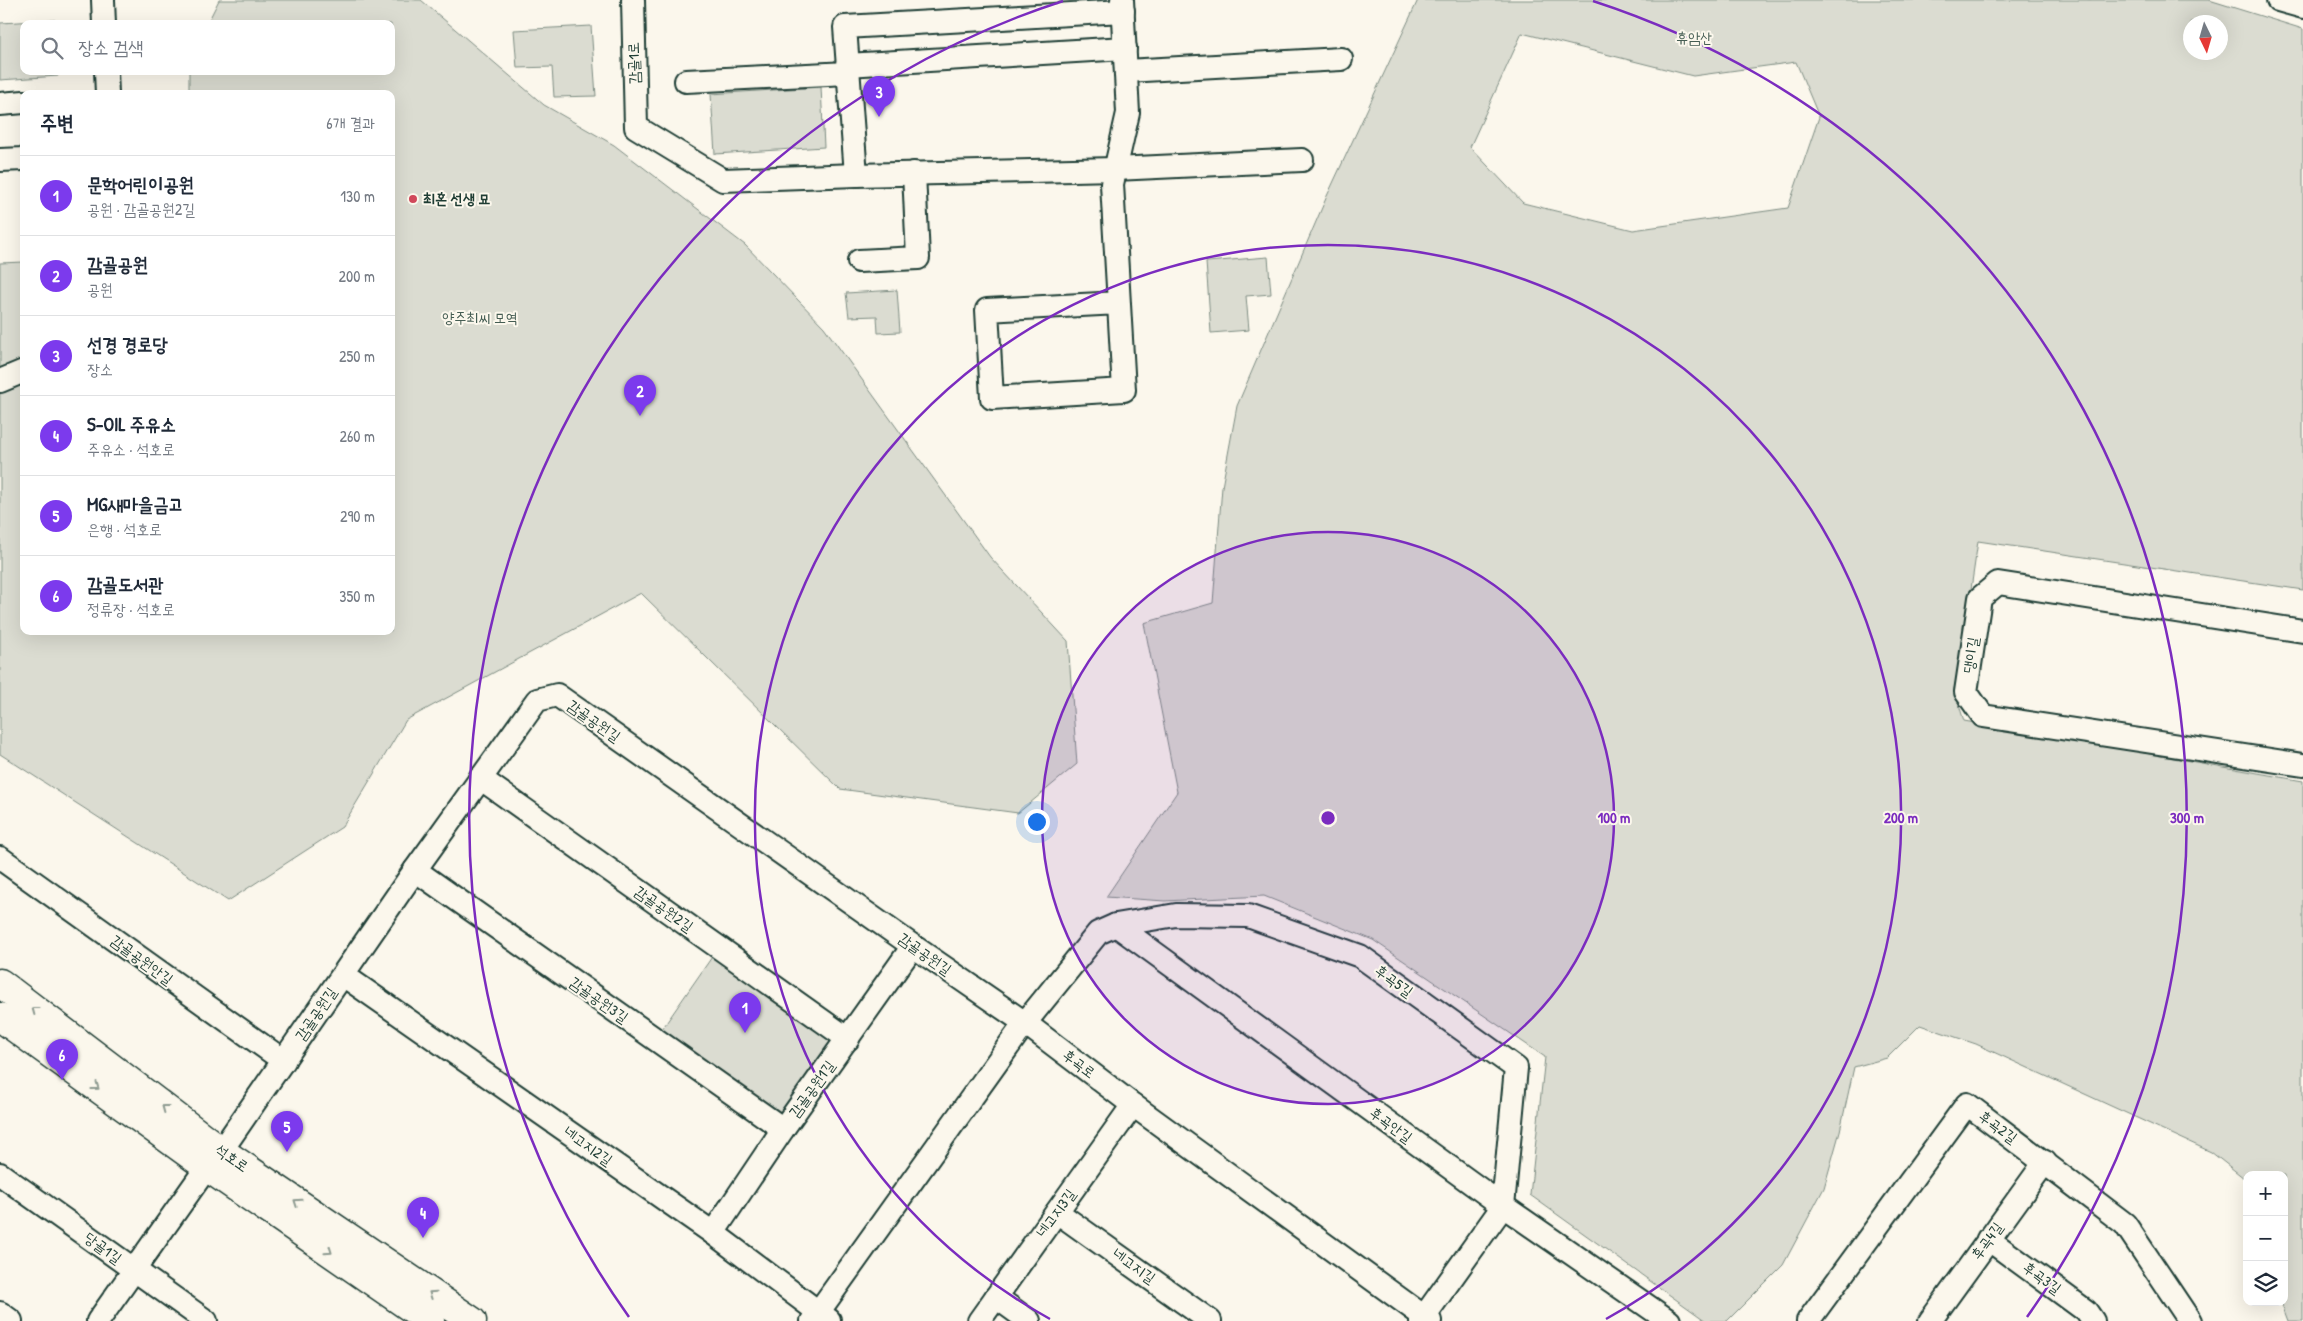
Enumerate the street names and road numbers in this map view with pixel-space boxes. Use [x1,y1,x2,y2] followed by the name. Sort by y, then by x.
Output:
[622,42,645,84] street label: 감골1로
[1958,636,1983,674] street label: 댕이길
[564,695,625,747] street label: 감골공원길
[631,881,698,937] street label: 감골공원2길
[895,928,956,980] street label: 감골공원길
[107,930,178,989] street label: 감골공원안길
[1371,960,1418,1002] street label: 후곡5길
[566,972,633,1027] street label: 감골공원3길
[290,983,341,1045] street label: 감골공원길
[1059,1044,1100,1083] street label: 후곡로
[784,1056,839,1121] street label: 감골공원1길
[1366,1102,1417,1147] street label: 후곡안길
[1975,1105,2022,1148] street label: 후곡2길
[560,1121,617,1170] street label: 네고지2길
[211,1139,253,1177] street label: 석호로
[1031,1184,1080,1241] street label: 네고지3길
[1966,1218,2007,1264] street label: 후곡4길
[80,1227,126,1268] street label: 당골1길
[1108,1243,1160,1288] street label: 네고지길
[2019,1256,2066,1299] street label: 후곡3길

